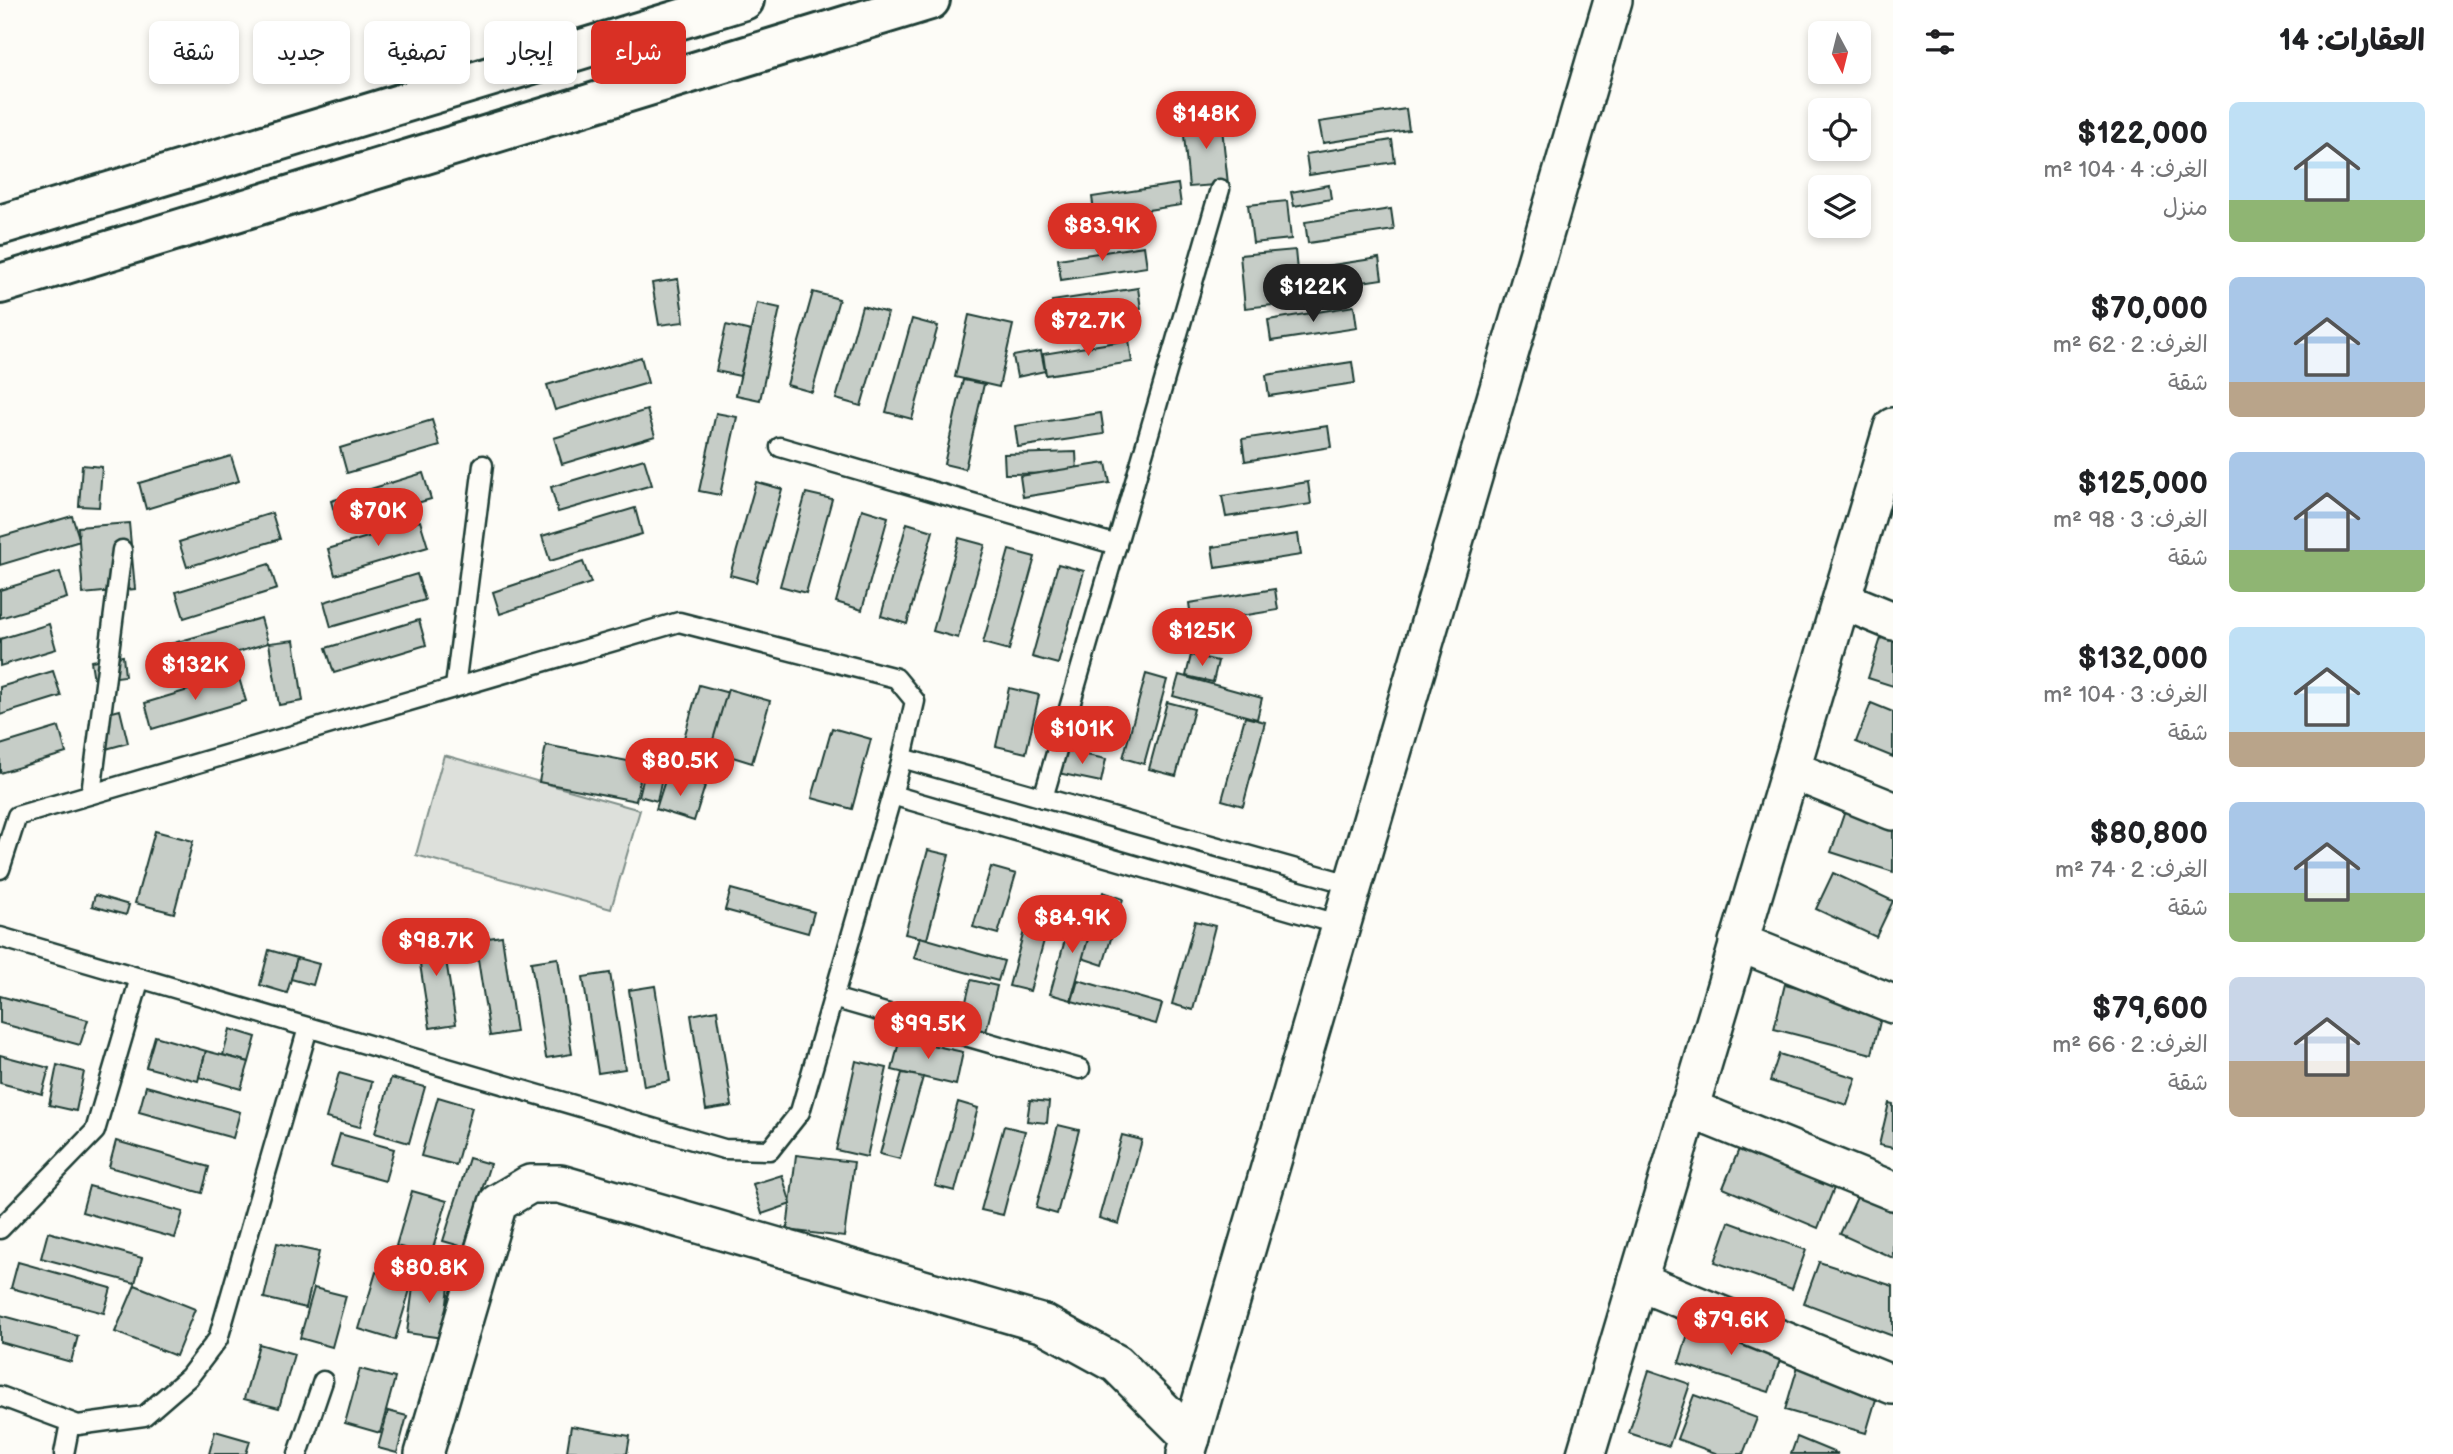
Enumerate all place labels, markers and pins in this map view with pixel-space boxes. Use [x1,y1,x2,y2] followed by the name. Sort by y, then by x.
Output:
[1157,92,1255,151] pin: $148K
[1045,204,1159,263] pin: $83.9K
[1264,264,1362,324] pin: $122K
[1031,298,1145,358] pin: $72.7K
[337,489,419,548] pin: $70K
[1153,608,1251,668] pin: $125K
[146,642,244,702] pin: $132K
[1033,706,1131,766] pin: $101K
[623,738,737,798] pin: $80.5K
[1015,895,1129,955] pin: $84.9K
[379,918,493,978] pin: $98.7K
[871,1002,985,1061] pin: $99.5K
[372,1246,486,1305] pin: $80.8K
[1674,1298,1788,1357] pin: $79.6K

